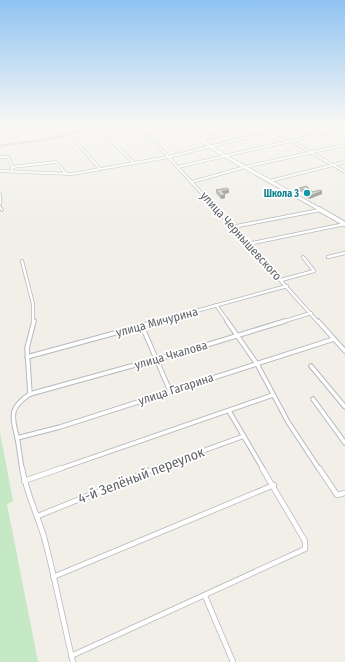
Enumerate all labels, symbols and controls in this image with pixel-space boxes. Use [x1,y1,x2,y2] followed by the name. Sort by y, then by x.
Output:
[264,188,299,200] place label: Школа 3
[302,188,312,198] marker: Школа 3
[198,189,284,283] street label: улица Чернышевского
[114,304,200,340] street label: улица Мичурина
[133,338,209,372] street label: улица Чкалова
[137,370,215,408] street label: улица Гагарина
[76,443,207,507] street label: 4-й Зелёный переулок

